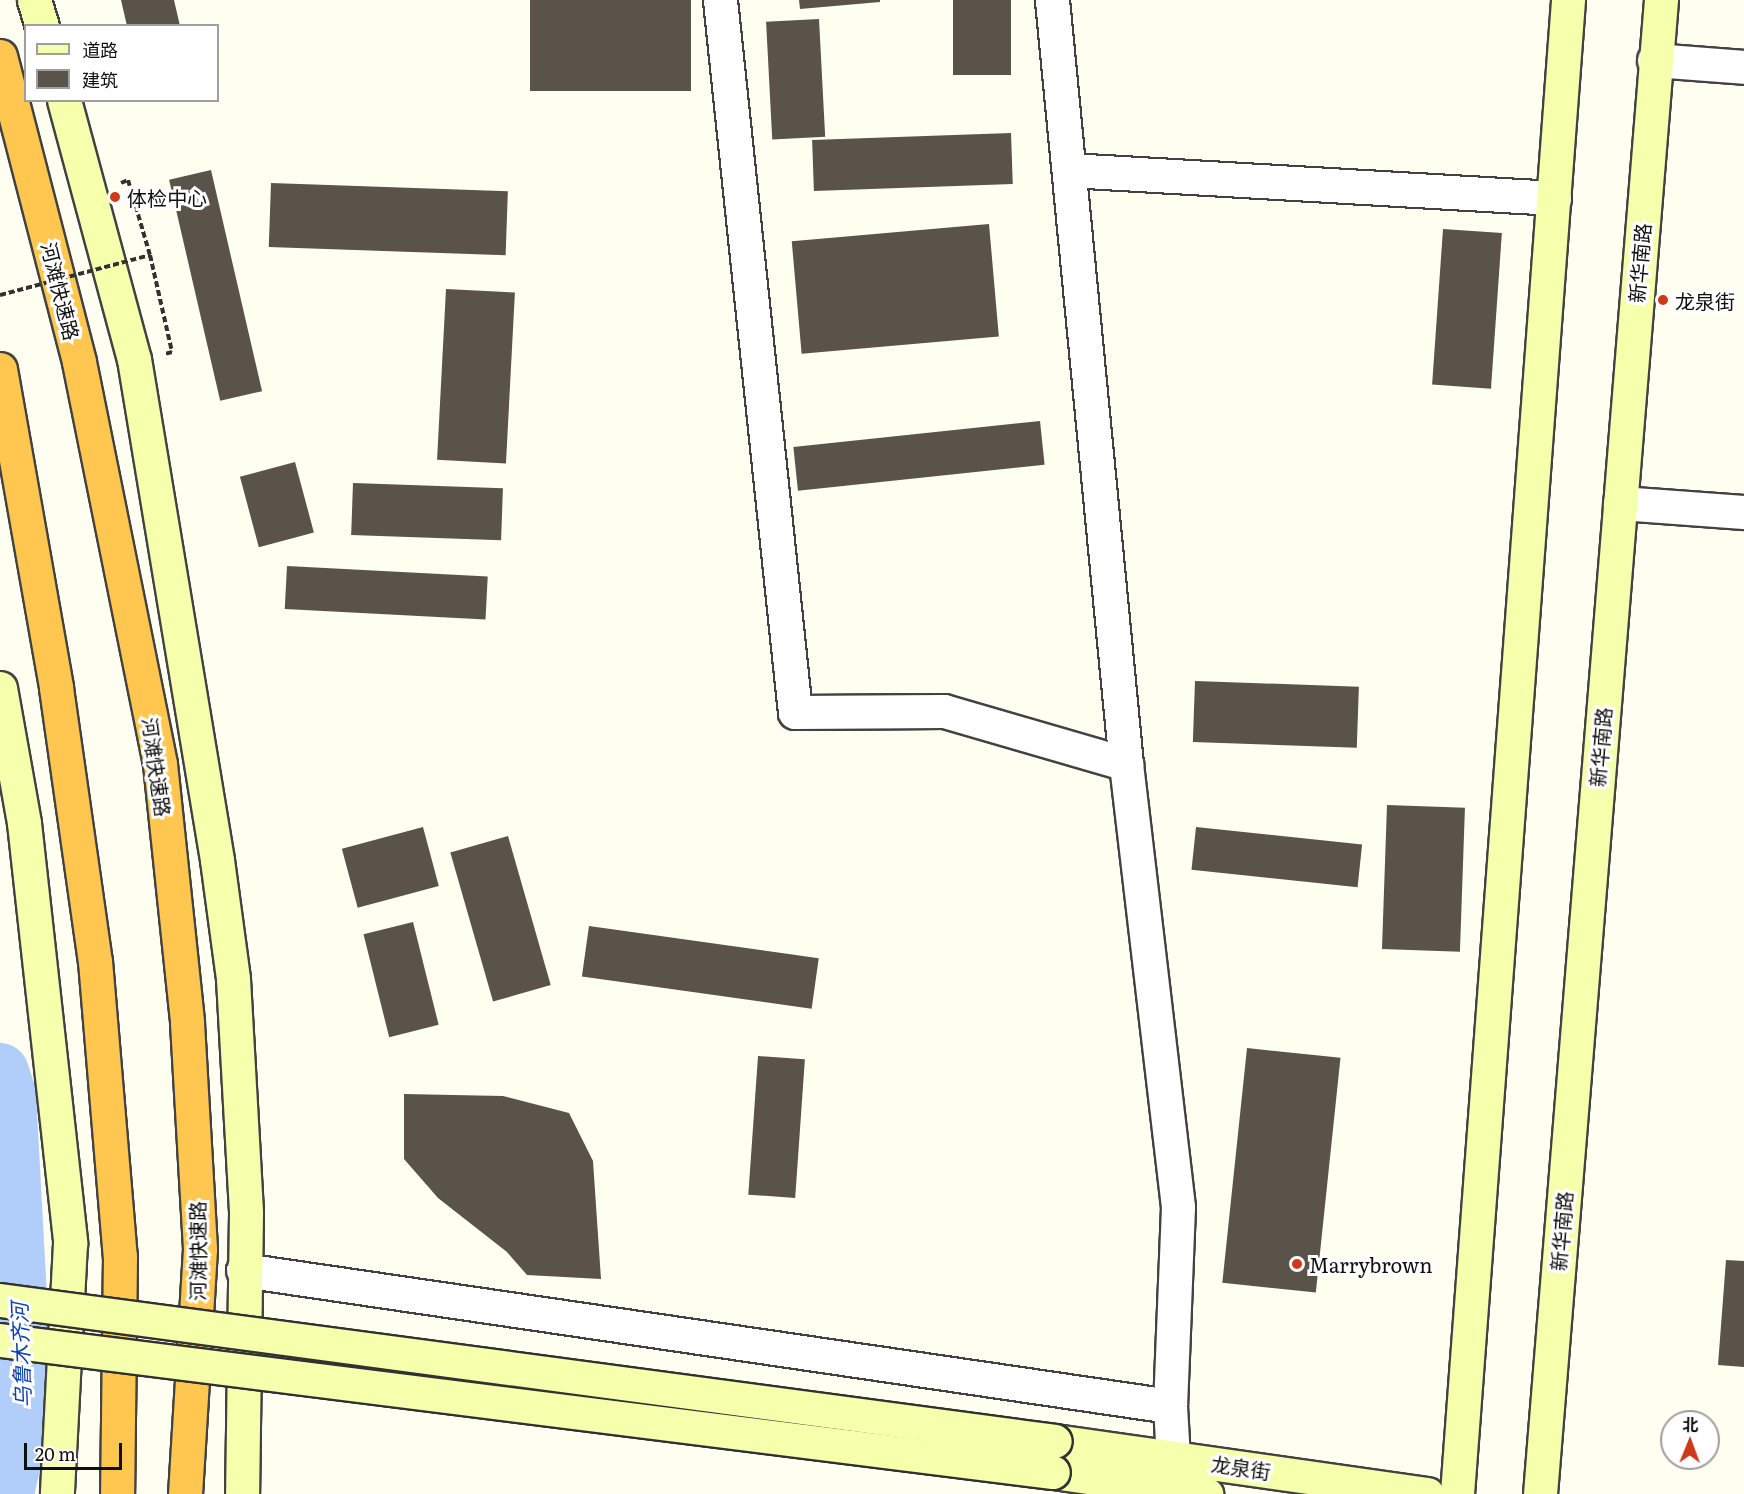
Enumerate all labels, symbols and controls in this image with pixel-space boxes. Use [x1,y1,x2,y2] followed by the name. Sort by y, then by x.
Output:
[24,24,219,102] legend
[82,36,118,63] text: 道路
[82,66,118,93] text: 建筑
[127,185,207,209] place label: 体检中心
[108,190,122,204] marker: 体检中心
[1624,222,1654,304] street label: 新华南路
[37,240,85,342] street label: 河滩快速路
[1675,288,1735,312] place label: 龙泉街
[1656,293,1670,307] marker: 龙泉街
[1585,706,1615,788] street label: 新华南路
[138,716,176,818] street label: 河滩快速路
[1546,1190,1576,1272] street label: 新华南路
[185,1201,209,1301] street label: 河滩快速路
[1309,1252,1432,1276] place label: Marrybrown
[1290,1257,1304,1271] marker: Marrybrown
[6,1302,34,1408] water label: 乌鲁木齐河
[1660,1410,1720,1470] north arrow
[1682,1412,1698,1436] text: 北
[27,1431,124,1469] scale bar
[35,1440,76,1467] text: 20 m
[1210,1451,1272,1483] street label: 龙泉街

